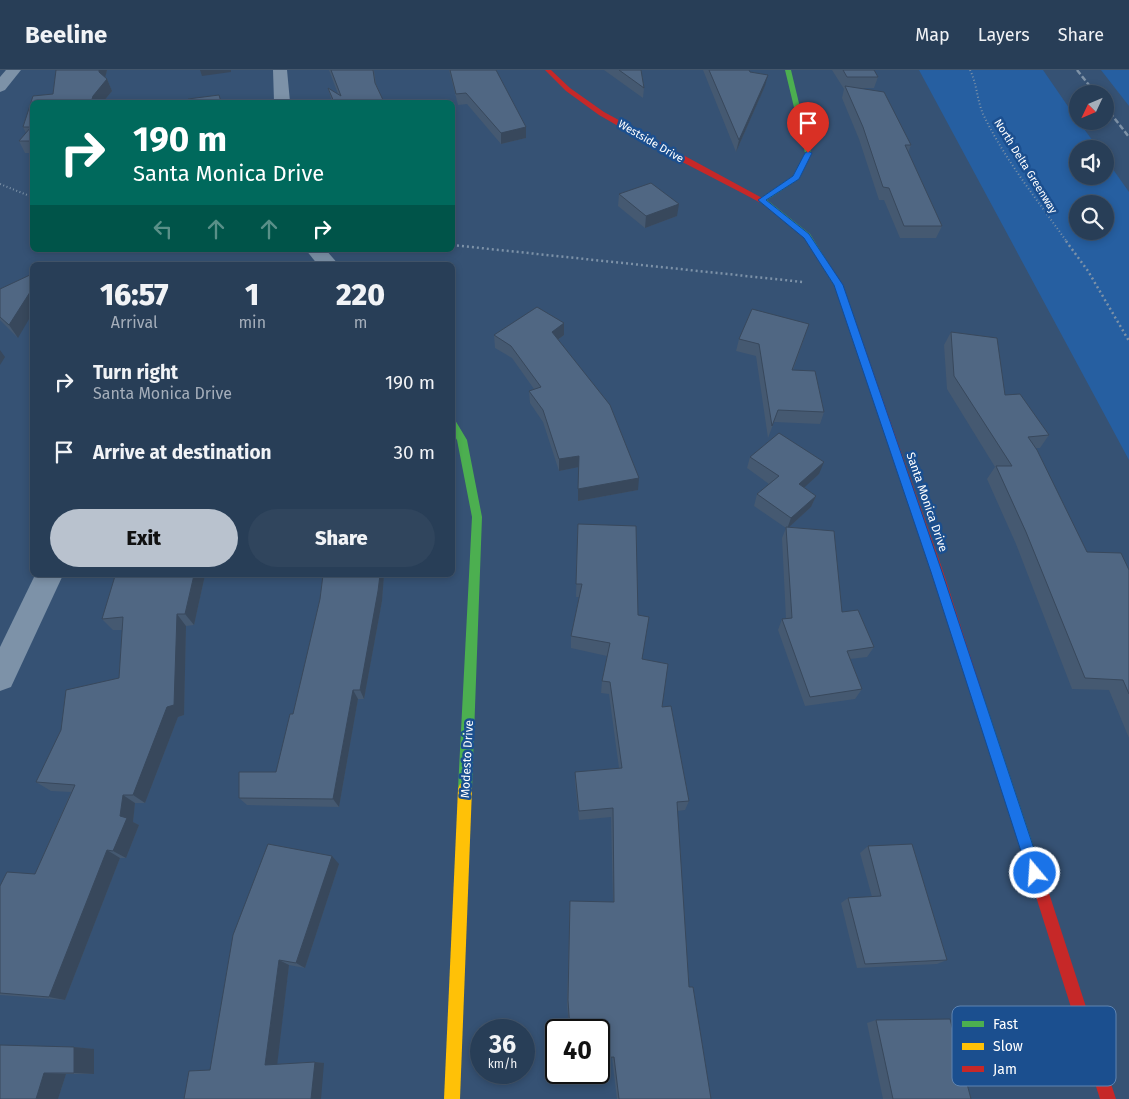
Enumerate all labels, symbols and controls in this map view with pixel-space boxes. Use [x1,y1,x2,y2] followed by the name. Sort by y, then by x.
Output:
[25,21,107,49] text: Beeline
[915,24,950,46] text: Map
[978,24,1030,46] text: Layers
[1058,24,1104,46] text: Share
[1069,85,1114,130] north arrow
[1069,85,1114,240] map controls
[787,102,829,153] pin
[794,109,822,137] icon: arrive
[616,117,686,165] street label: Westside Drive
[991,117,1060,216] street label: North Delta Greenway
[133,118,227,160] text: 190 m
[50,120,115,185] icon: right
[1069,140,1114,185] button: sound
[133,160,324,187] text: Santa Monica Drive
[1069,195,1114,240] button: search
[149,215,177,243] icon: left
[202,215,230,243] icon: ahead
[255,215,283,243] icon: ahead
[308,215,336,243] icon: right
[100,277,169,313] text: 16:57
[245,277,259,313] text: 1
[336,277,385,313] text: 220
[111,313,158,332] text: Arrival
[238,313,266,332] text: min
[354,313,367,332] text: m
[93,361,178,384] text: Turn right
[50,368,78,396] icon: right
[385,371,435,394] text: 190 m
[93,384,232,403] text: Santa Monica Drive
[50,438,78,466] icon: arrive
[93,441,272,464] text: Arrive at destination
[394,441,435,464] text: 30 m
[903,450,951,554] street label: Santa Monica Drive
[50,509,238,567] button: Exit
[248,509,435,567] button: Share
[458,720,476,798] street label: Modesto Drive
[1008,846,1060,898] position arrow
[952,1006,1116,1086] legend
[993,1016,1019,1033] text: Fast
[545,1019,610,1084] speed limit sign: 40
[489,1030,516,1060] text: 36
[993,1038,1023,1055] text: Slow
[488,1057,517,1071] text: km/h
[993,1061,1017,1078] text: Jam

